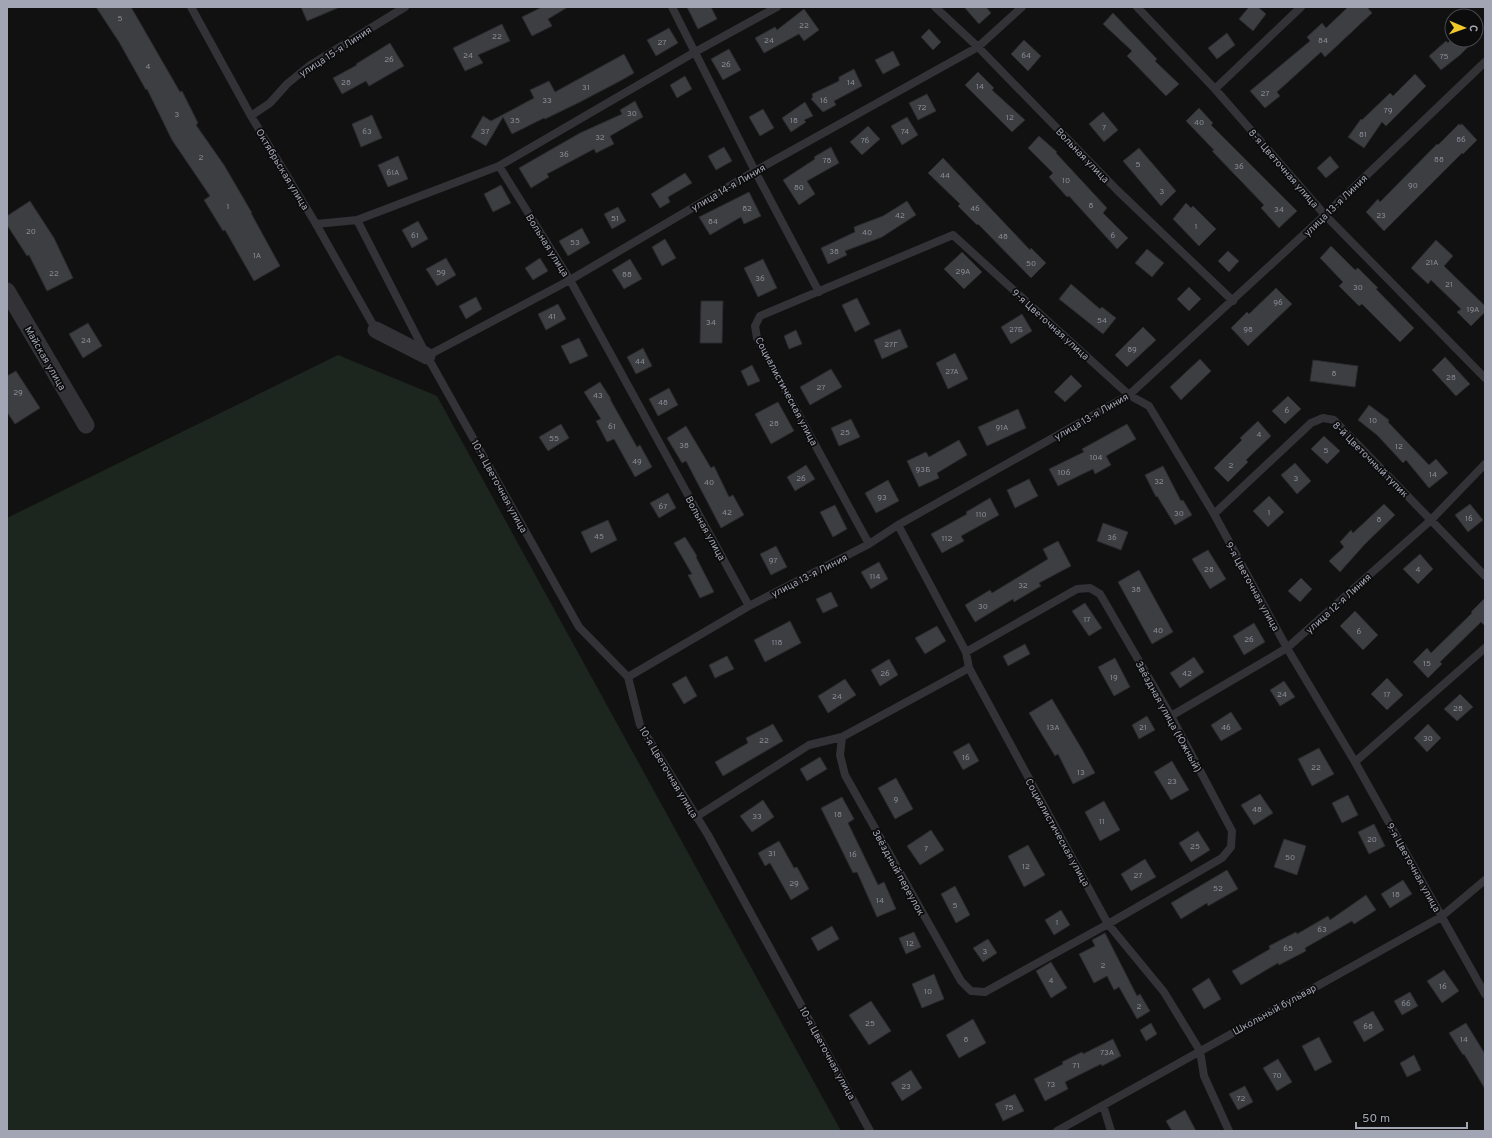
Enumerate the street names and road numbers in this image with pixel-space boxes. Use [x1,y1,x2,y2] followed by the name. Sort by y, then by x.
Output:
[297,24,375,81] street label: улица 15-я Линия
[1052,126,1111,186] street label: Вольная улица
[252,127,311,213] street label: Октябрьская улица
[1245,127,1321,211] street label: 8-я Цветочная улица
[689,162,768,215] street label: улица 14-я Линия
[1301,172,1371,240] street label: улица 13-я Линия
[522,212,571,280] street label: Вольная улица
[1008,287,1092,363] street label: 9-я Цветочная улица
[21,324,68,393] street label: Майская улица
[751,335,820,448] street label: Социалистическая улица
[1052,391,1131,444] street label: улица 13-я Линия
[1329,419,1411,501] street label: 8-й Цветочный тупик
[468,438,530,536] street label: 10-я Цветочная улица
[682,494,728,563] street label: Вольная улица
[1222,540,1282,634] street label: 9-я Цветочная улица
[769,552,850,601] street label: улица 13-я Линия
[1303,571,1375,637] street label: улица 12-я Линия
[1132,659,1204,775] street label: Звёздная улица (Южный)
[635,725,700,821] street label: 10-я Цветочная улица
[1022,776,1092,889] street label: Социалистическая улица
[1383,821,1443,915] street label: 9-я Цветочная улица
[869,827,927,918] street label: Звёздный переулок
[1231,982,1319,1039] street label: Школьный бульвар
[796,1005,858,1103] street label: 10-я Цветочная улица

